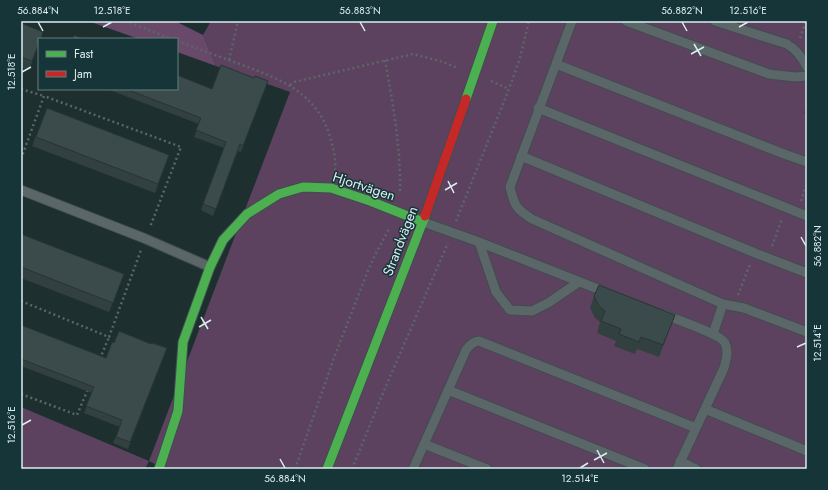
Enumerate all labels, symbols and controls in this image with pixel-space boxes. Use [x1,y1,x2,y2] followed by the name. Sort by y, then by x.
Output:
[17,3,59,18] text: 56.884°N
[93,3,131,18] text: 12.518°E
[339,3,381,18] text: 56.883°N
[661,3,703,18] text: 56.882°N
[729,3,767,18] text: 12.516°E
[38,38,178,90] legend
[74,45,93,63] text: Fast
[4,53,19,91] text: 12.518°E
[72,65,92,83] text: Jam
[330,166,398,206] street label: Hjortvägen
[378,203,422,279] street label: Strandvägen
[810,225,825,267] text: 56.882°N
[810,324,825,362] text: 12.514°E
[4,406,19,444] text: 12.516°E
[264,471,306,486] text: 56.884°N
[561,471,599,486] text: 12.514°E

